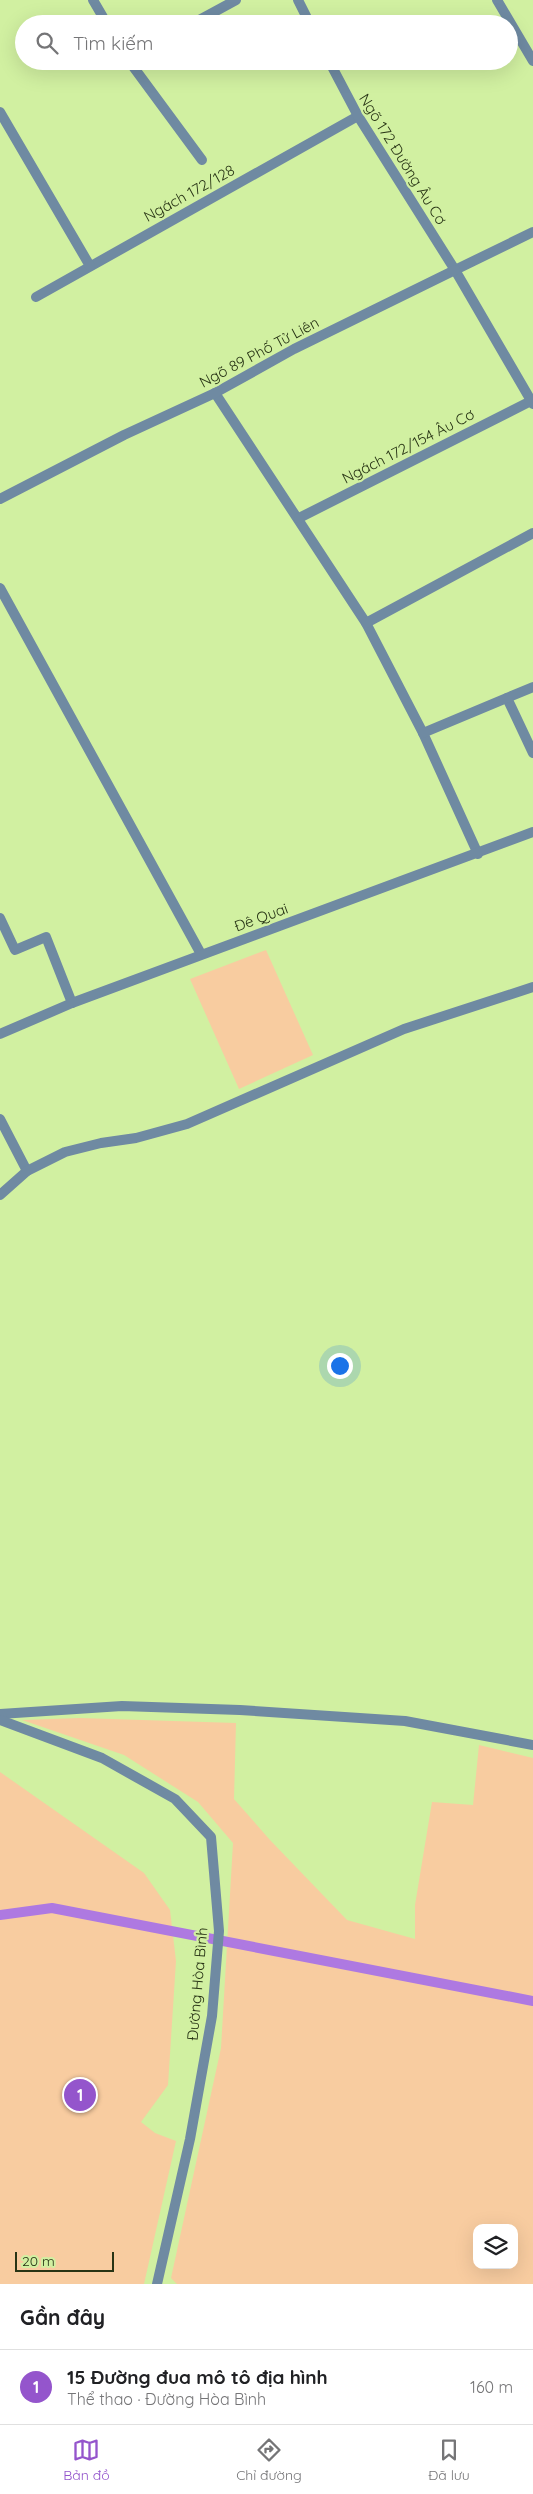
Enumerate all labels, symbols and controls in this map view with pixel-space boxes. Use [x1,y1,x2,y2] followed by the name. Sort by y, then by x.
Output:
[15,15,518,70] search box
[33,29,61,57] icon: search
[73,31,153,55] text: Tìm kiếm
[355,90,451,228] street label: Ngõ 172 Đường Âu Cơ
[140,160,238,226] street label: Ngách 172/128
[196,312,322,392] street label: Ngõ 89 Phố Tử Liên
[339,404,477,488] street label: Ngách 172/154 Âu Cơ
[232,899,290,935] street label: Đê Quai
[327,1353,353,1379] your location
[183,1927,211,2041] street label: Đường Hòa Bình
[64,2076,96,2114] pin: 1
[473,2224,518,2269] map controls
[473,2224,518,2269] button: layers
[15,2249,114,2272] scale bar
[22,2252,55,2270] text: 20 m
[20,2304,105,2330] text: Gần đây
[67,2365,328,2389] text: 15 Đường đua mô tô địa hình
[33,2377,39,2397] text: 1
[470,2377,513,2397] text: 160 m
[67,2389,266,2409] text: Thể thao · Đường Hòa Bình
[63,2436,110,2484] tab: Bản đồ
[236,2436,302,2484] tab: Chỉ đường
[428,2436,470,2484] tab: Đã lưu

